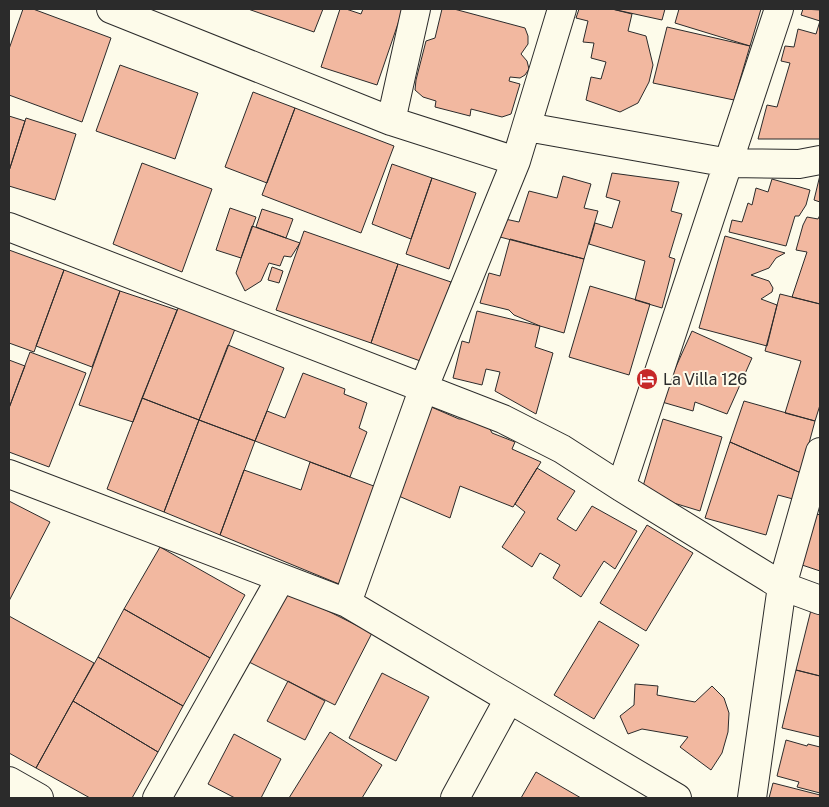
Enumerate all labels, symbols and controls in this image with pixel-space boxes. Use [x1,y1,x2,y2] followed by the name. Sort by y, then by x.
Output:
[635,367,659,391] hotel icon: La Villa 126
[663,370,747,389] place label: La Villa 126

